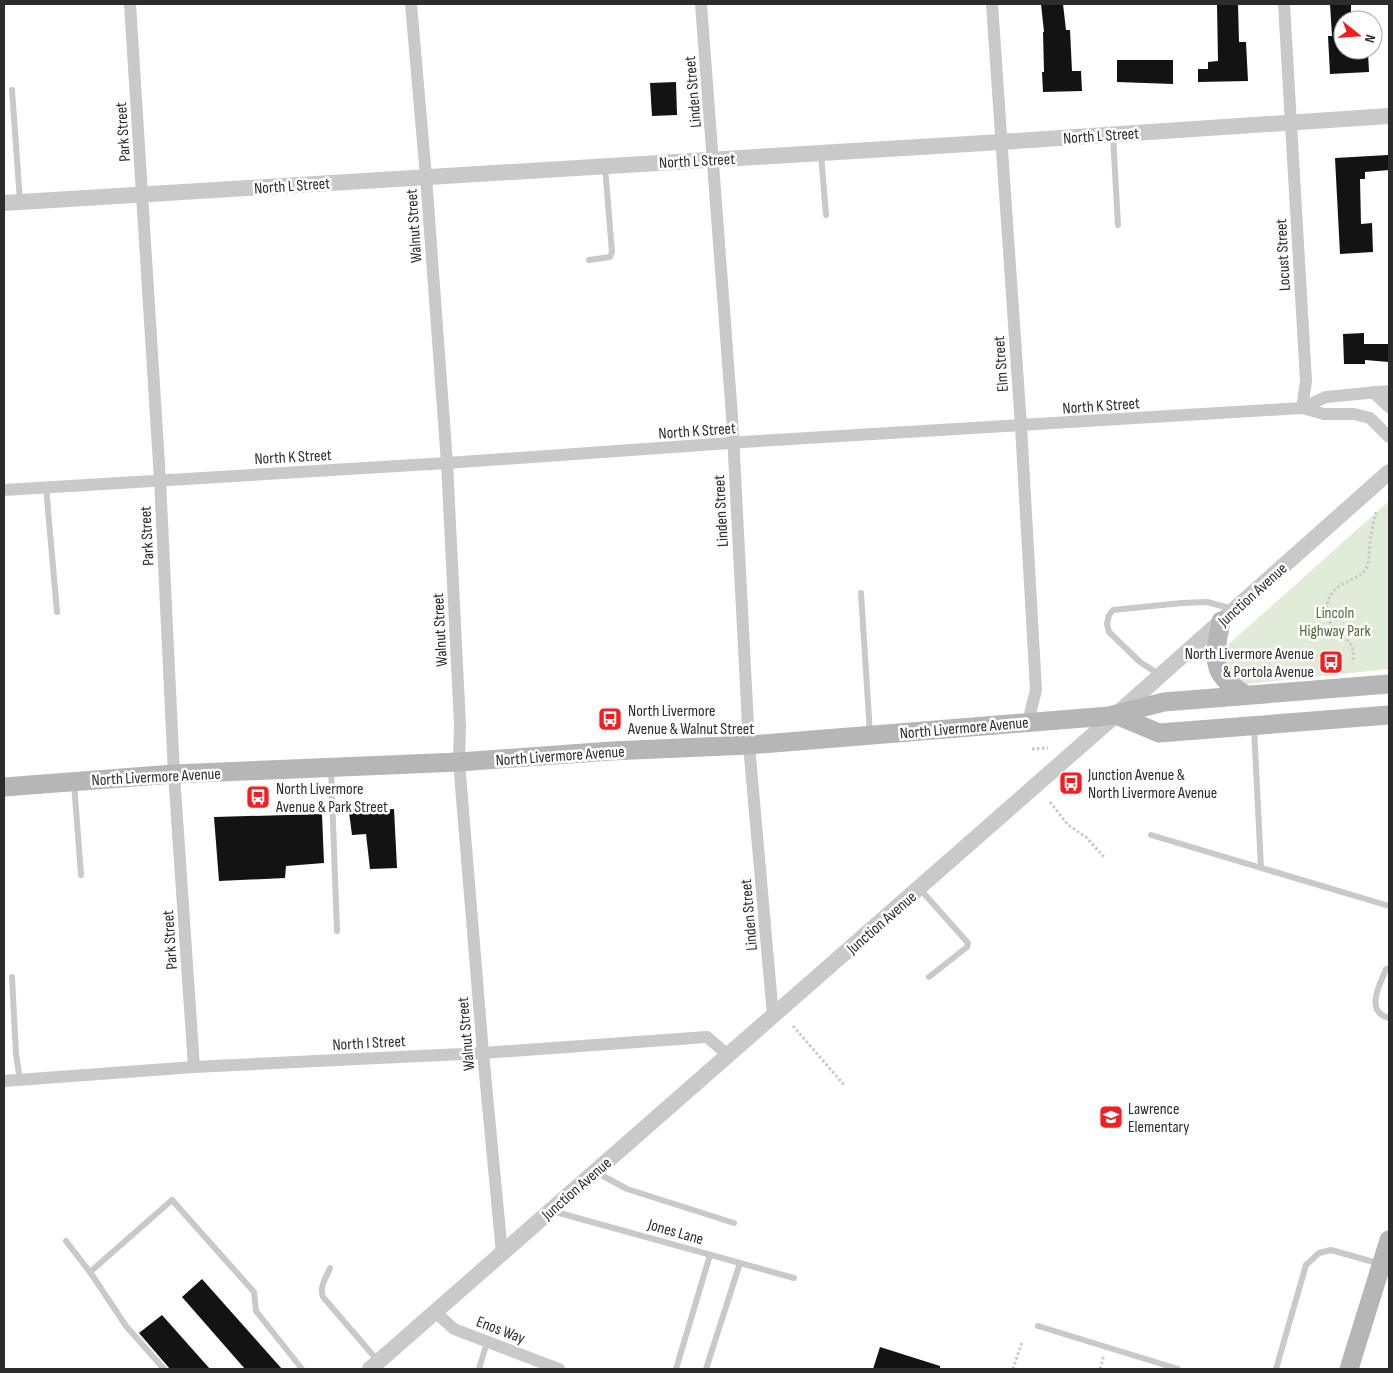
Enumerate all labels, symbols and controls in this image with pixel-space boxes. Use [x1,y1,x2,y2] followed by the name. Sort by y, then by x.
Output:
[1333,10,1383,60] north arrow
[1361,33,1379,45] text: N
[681,55,706,129] street label: Linden Street
[112,101,135,162] street label: Park Street
[1062,124,1140,149] street label: North L Street
[659,150,736,173] street label: North L Street
[253,174,331,199] street label: North L Street
[402,188,427,263] street label: Walnut Street
[1272,218,1295,292] street label: Locust Street
[990,335,1013,393] street label: Elm Street
[1062,394,1141,419] street label: North K Street
[658,419,737,444] street label: North K Street
[254,446,332,469] street label: North K Street
[710,474,733,547] street label: Linden Street
[136,505,159,566] street label: Park Street
[1214,559,1291,632] street label: Junction Avenue
[429,592,452,667] street label: Walnut Street
[1299,604,1371,641] park label: Lincoln Highway Park
[1185,645,1314,682] place label: North Livermore Avenue & Portola Avenue
[1318,649,1344,675] bus stop icon: North Livermore Avenue & Portola Avenue
[627,702,754,739] place label: North Livermore Avenue & Walnut Street
[597,706,623,732] bus stop icon: North Livermore Avenue & Walnut Street
[899,713,1029,744] street label: North Livermore Avenue
[495,743,625,770] street label: North Livermore Avenue
[91,765,221,790] street label: North Livermore Avenue
[1087,766,1217,803] place label: Junction Avenue & North Livermore Avenue
[1058,770,1084,796] bus stop icon: Junction Avenue & North Livermore Avenue
[275,780,388,817] place label: North Livermore Avenue & Park Street
[245,784,271,810] bus stop icon: North Livermore Avenue & Park Street
[737,878,762,952] street label: Linden Street
[842,888,921,959] street label: Junction Avenue
[159,909,182,970] street label: Park Street
[454,996,479,1071] street label: Walnut Street
[332,1032,406,1055] street label: North I Street
[1128,1100,1190,1137] place label: Lawrence Elementary
[1098,1104,1124,1130] school or university icon: Lawrence Elementary
[537,1154,616,1225] street label: Junction Avenue
[645,1215,706,1249] street label: Jones Lane
[473,1312,527,1348] street label: Enos Way

